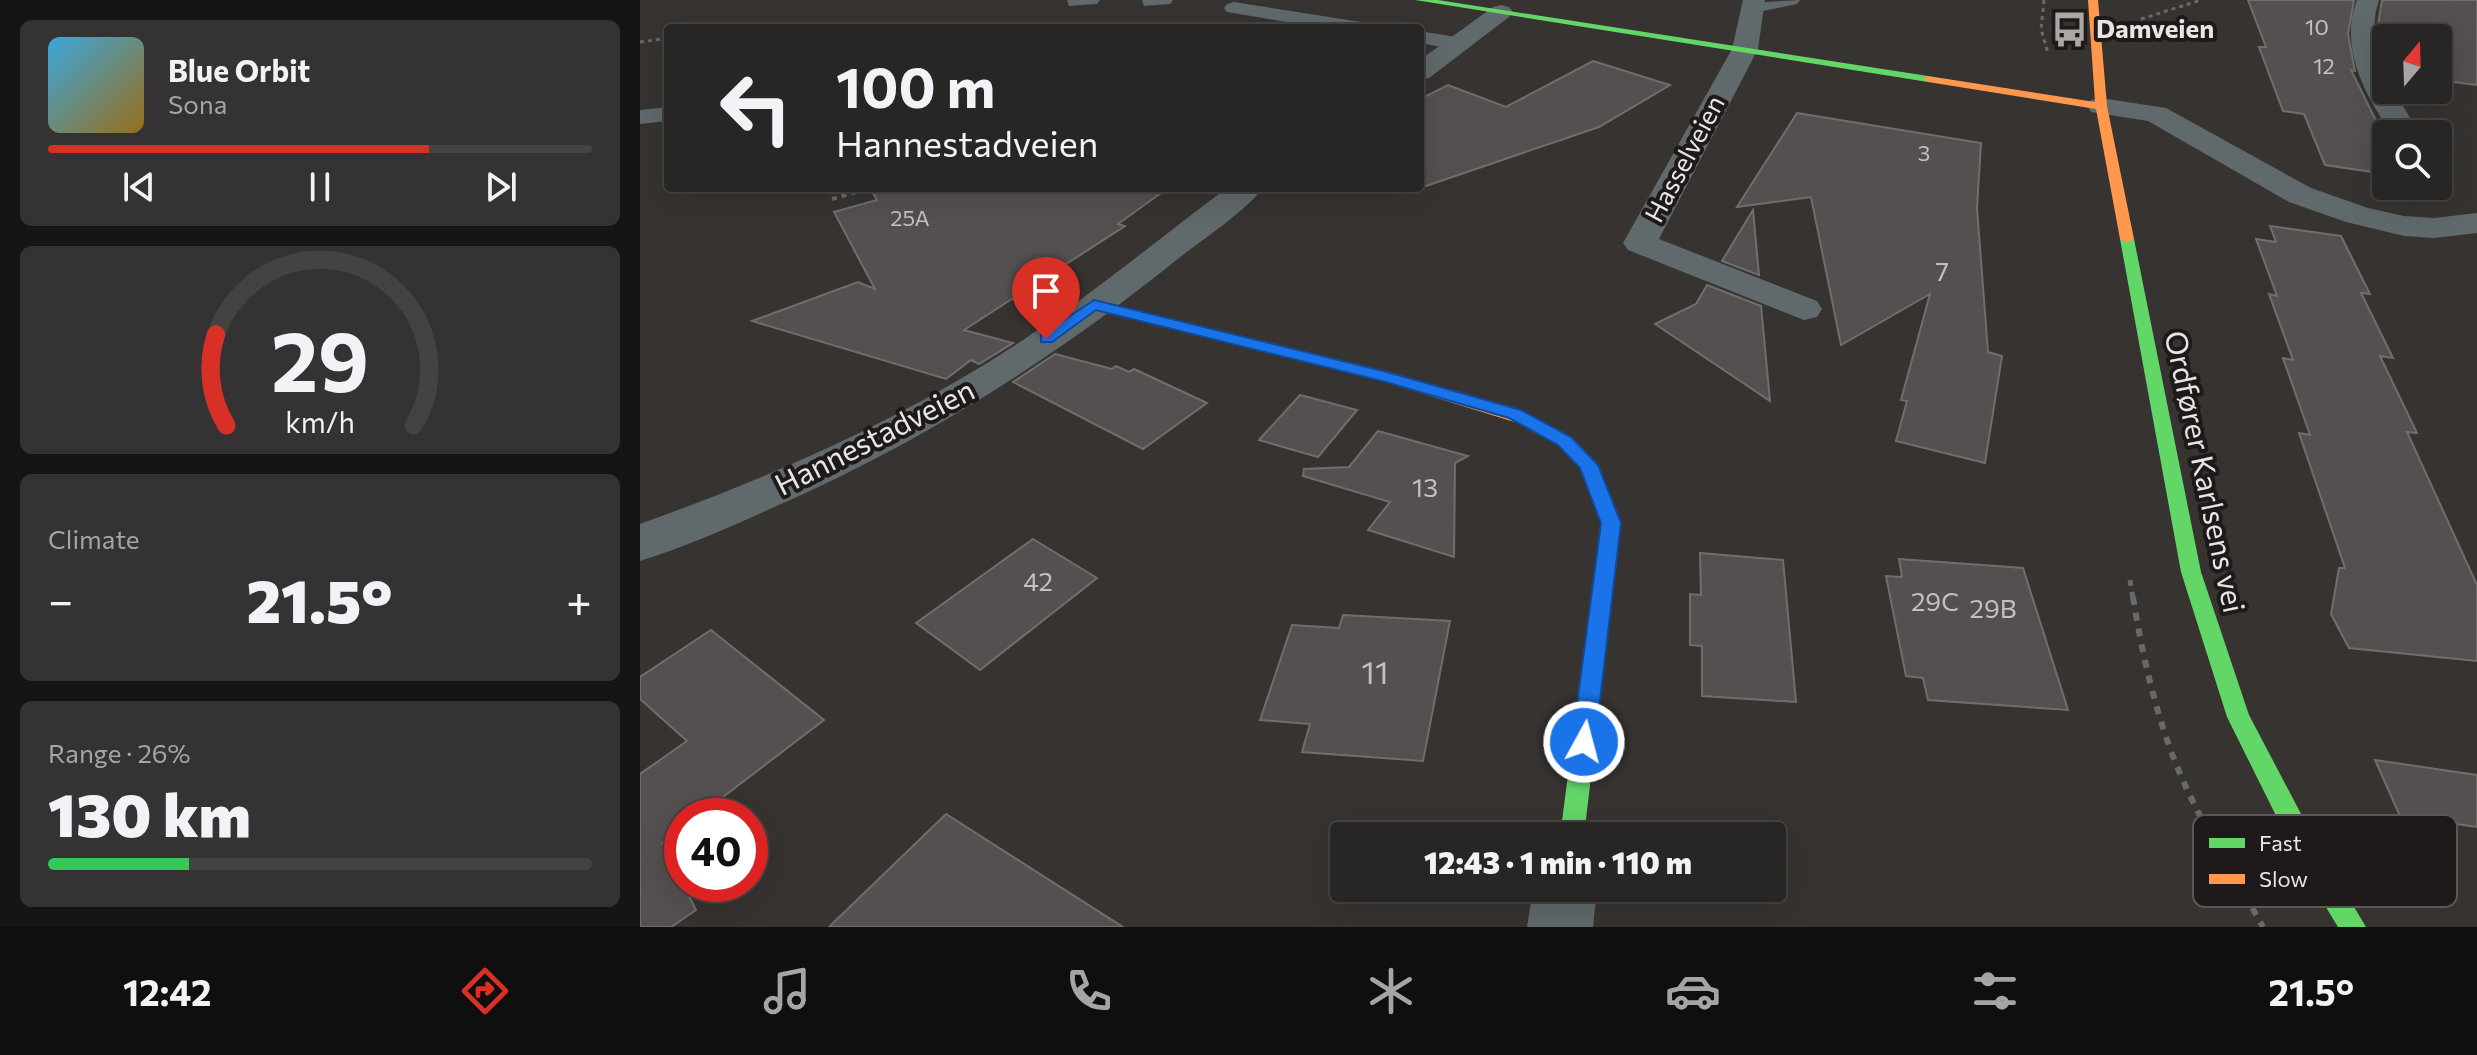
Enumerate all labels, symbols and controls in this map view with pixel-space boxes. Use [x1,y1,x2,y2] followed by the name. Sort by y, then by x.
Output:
[2051,10,2089,48] bus stop icon: Damveien
[2096,12,2214,43] place label: Damveien
[2305,13,2329,40] house number: 10
[2372,24,2452,104] north arrow
[2372,24,2452,200] map controls
[168,51,310,88] text: Blue Orbit
[836,51,995,120] text: 100 m
[2313,52,2335,79] house number: 12
[704,56,808,160] icon: left
[168,88,227,119] text: Sona
[1637,90,1730,227] street label: Hasselveien
[836,120,1098,164] text: Hannestadveien
[2372,120,2452,200] button: search
[1918,139,1930,166] house number: 3
[117,165,161,209] icon: previous
[298,165,342,209] icon: pause
[479,165,523,209] icon: next
[890,204,930,231] house number: 25A
[1935,255,1949,286] house number: 7
[1012,257,1080,339] pin
[1024,269,1068,313] icon: arrive
[271,307,369,409] text: 29
[2158,327,2254,616] street label: Ordfører Karlsens vei
[768,370,980,502] street label: Hannestadveien
[285,405,355,440] text: km/h
[1412,471,1438,502] house number: 13
[48,523,140,554] text: Climate
[246,562,393,635] text: 21.5°
[1023,565,1053,596] house number: 42
[48,572,73,626] text: −
[566,572,592,626] text: +
[1911,585,1959,616] house number: 29C
[1970,592,2016,623] house number: 29B
[1361,651,1389,691] house number: 11
[1542,700,1626,784] position arrow
[48,737,191,768] text: Range · 26%
[48,776,251,849] text: 130 km
[664,798,768,902] speed limit sign: 40
[2193,815,2457,907] legend
[2259,829,2302,856] text: Fast
[1424,843,1692,880] text: 12:43 · 1 min · 110 m
[2259,865,2308,892] text: Slow
[457,963,513,1019] icon: directions
[759,963,815,1019] icon: music
[1061,963,1117,1019] icon: phone
[1363,963,1419,1019] icon: climate
[1665,963,1721,1019] icon: car
[1967,963,2023,1019] icon: filters
[123,969,212,1013] text: 12:42
[2269,969,2354,1013] text: 21.5°

